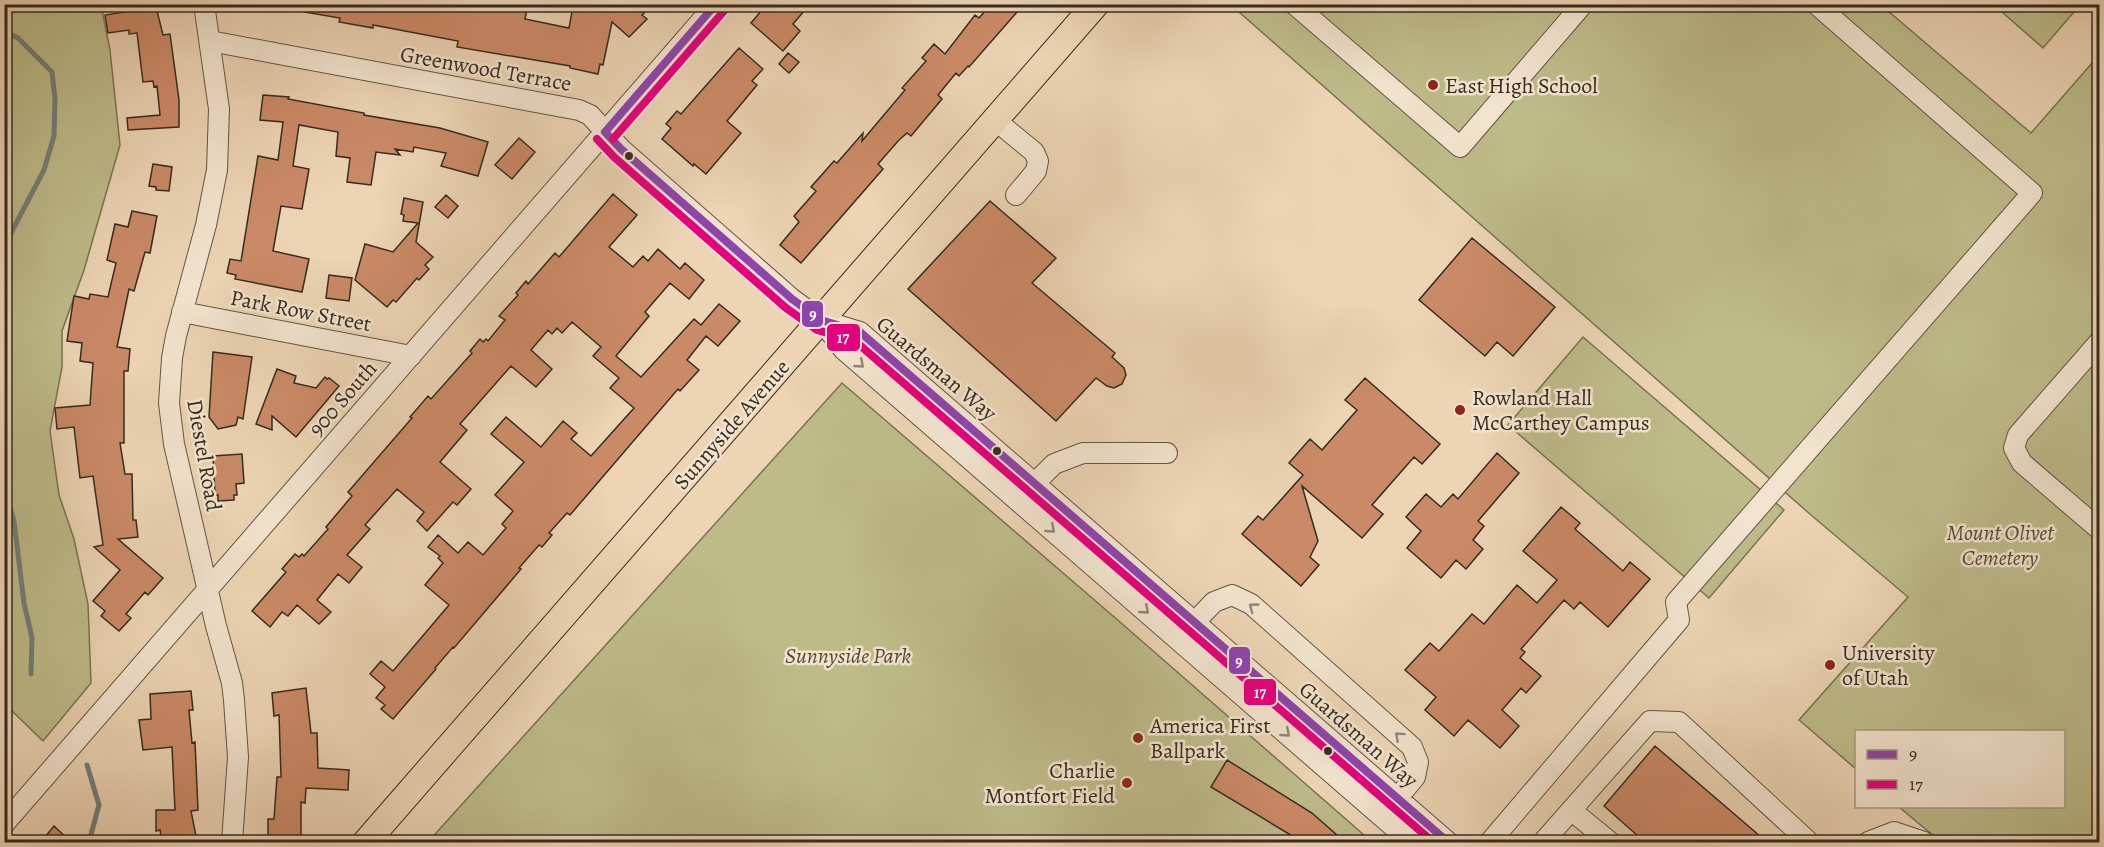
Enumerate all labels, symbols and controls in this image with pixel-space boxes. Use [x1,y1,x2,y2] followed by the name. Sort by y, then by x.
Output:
[398,39,574,99] street label: Greenwood Terrace
[1445,71,1598,101] place label: East High School
[1426,78,1440,92] marker: East High School
[623,150,635,162] unlabelled marker
[228,283,374,339] street label: Park Row Street
[801,300,824,328] line badge: 9
[809,304,817,326] text: 9
[870,310,1003,428] street label: Guardsman Way
[826,323,861,352] line badge: 17
[837,327,849,349] text: 17
[667,353,797,496] street label: Sunnyside Avenue
[302,354,384,443] street label: 900 South
[853,357,864,368] one-way arrow
[1472,383,1650,438] place label: Rowland Hall McCarthey Campus
[179,397,229,514] street label: Diestel Road
[1453,403,1467,417] marker: Rowland Hall McCarthey Campus
[991,445,1003,457] unlabelled marker
[1946,518,2054,573] park label: Mount Olivet Cemetery
[1044,521,1055,532] one-way arrow
[1138,603,1149,614] one-way arrow
[1248,603,1259,614] one-way arrow
[1842,638,1935,693] place label: University of Utah
[785,641,911,671] park label: Sunnyside Park
[1228,646,1251,675] line badge: 9
[1235,651,1243,673] text: 9
[1823,658,1837,672] marker: University of Utah
[1292,675,1424,795] street label: Guardsman Way
[1243,678,1277,706] line badge: 17
[1254,682,1266,704] text: 17
[1149,711,1270,766] place label: America First Ballpark
[1279,726,1290,737] one-way arrow
[1855,730,2065,808] legend
[1131,731,1145,745] marker: America First Ballpark
[1396,732,1406,743] one-way arrow
[1909,742,1917,766] text: 9
[1322,745,1334,757] unlabelled marker
[985,756,1115,811] place label: Charlie Montfort Field
[1909,772,1923,796] text: 17
[1120,776,1134,790] marker: Charlie Montfort Field

